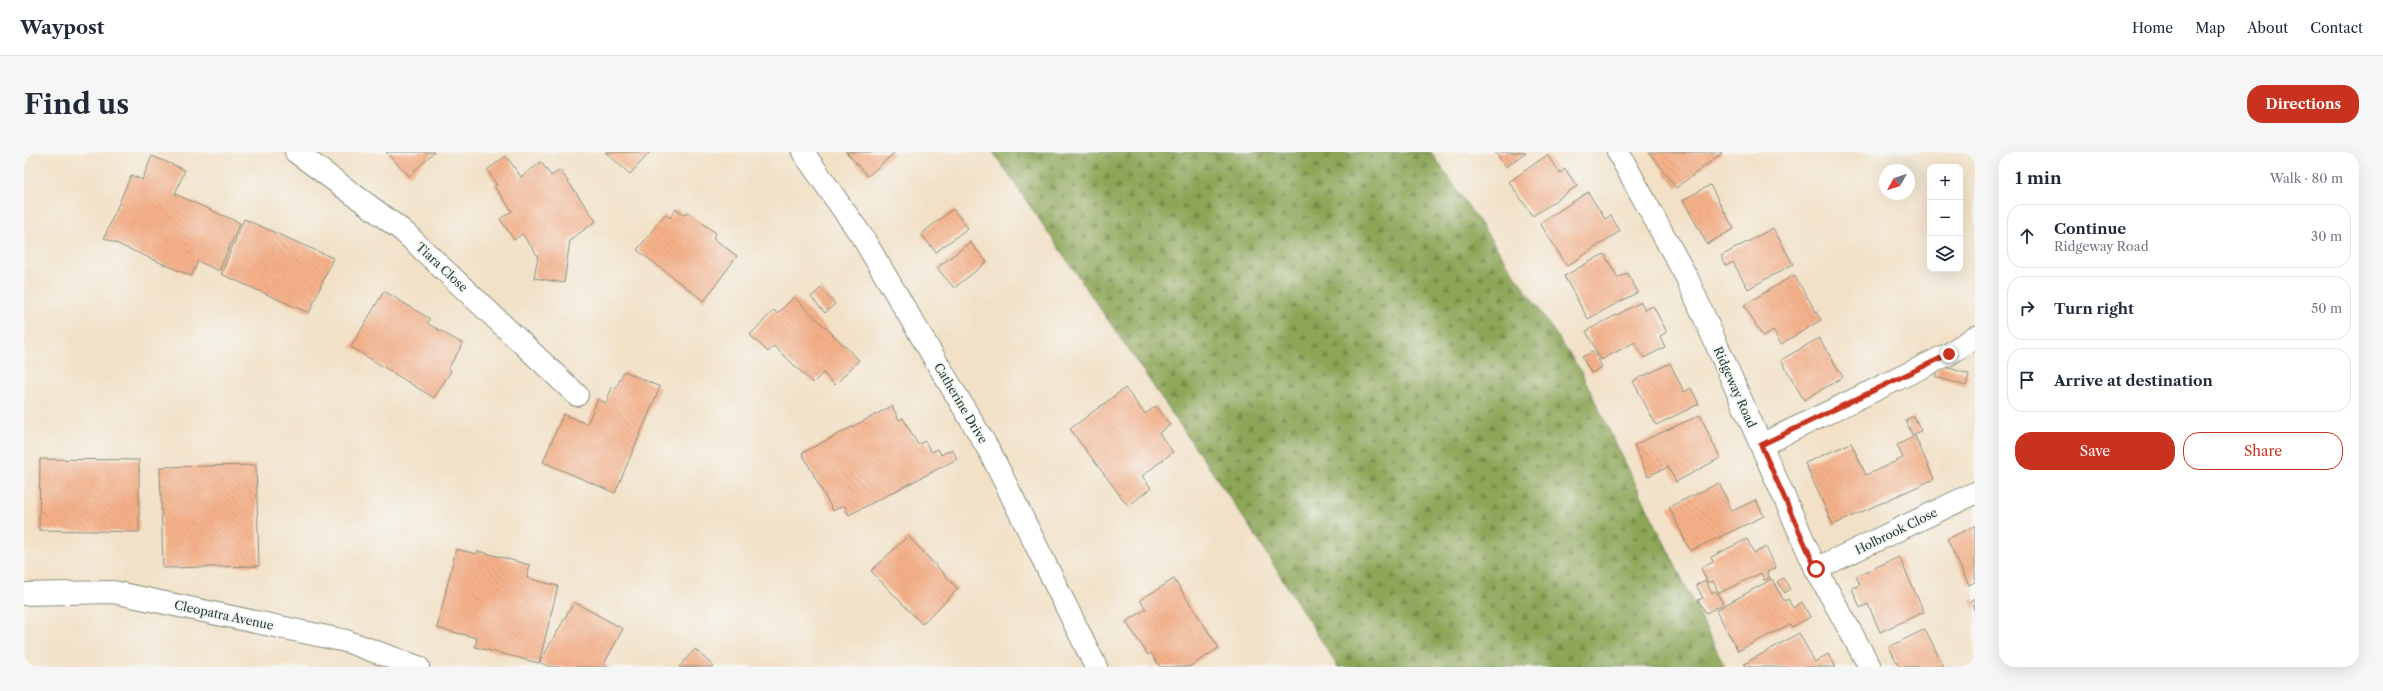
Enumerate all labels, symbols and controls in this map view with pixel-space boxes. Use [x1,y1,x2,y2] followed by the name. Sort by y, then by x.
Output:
[20,16,104,39] text: Waypost
[2132,19,2173,37] text: Home
[2195,19,2225,37] text: Map
[2247,19,2288,37] text: About
[2310,19,2363,37] text: Contact
[2247,85,2359,123] button: Directions
[24,87,129,121] text: Find us
[1879,164,1915,200] north arrow
[1927,164,1963,272] map controls
[1927,164,1963,200] button: +
[2015,168,2062,188] text: 1 min
[2270,170,2343,186] text: Walk · 80 m
[1927,200,1963,236] button: −
[2054,219,2126,238] text: Continue
[2016,225,2038,247] icon: ahead
[2311,228,2342,244] text: 30 m
[1927,236,1963,272] button: layers
[2054,238,2149,254] text: Ridgeway Road
[413,239,471,295] street label: Tiara Close
[2016,297,2038,319] icon: right
[2054,299,2134,318] text: Turn right
[2311,300,2342,316] text: 50 m
[1710,344,1760,431] street label: Ridgeway Road
[1940,345,1958,363] route end
[931,360,991,446] street label: Catherine Drive
[2016,369,2038,391] icon: arrive
[2054,371,2213,390] text: Arrive at destination
[2015,432,2175,470] button: Save
[2183,432,2343,470] button: Share
[1852,504,1940,557] street label: Holbrook Close
[1807,560,1825,578] route start
[173,597,275,633] street label: Cleopatra Avenue

